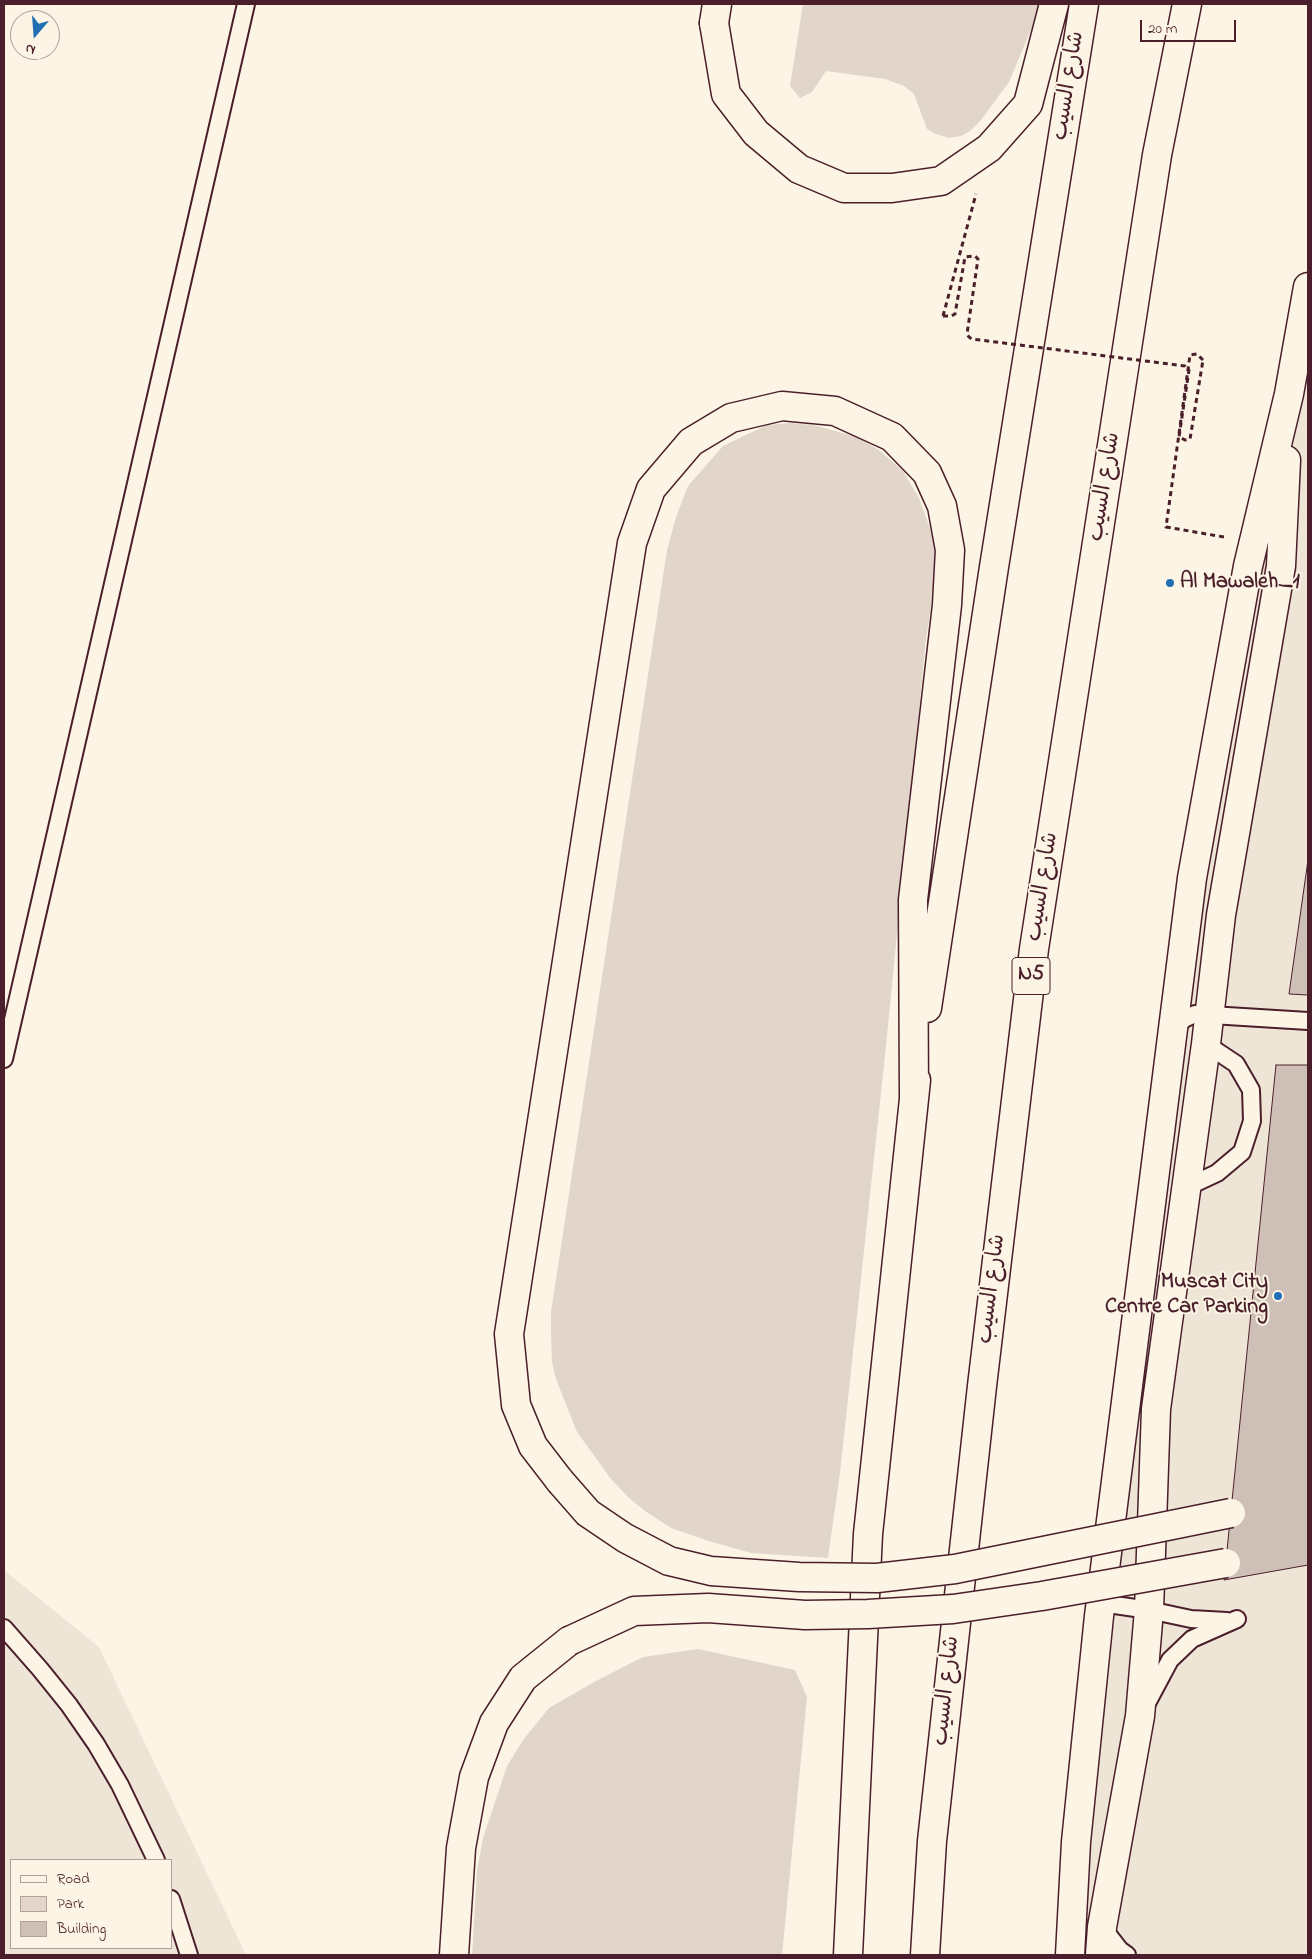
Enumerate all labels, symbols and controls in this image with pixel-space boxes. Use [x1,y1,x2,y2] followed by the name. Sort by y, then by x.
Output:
[10,10,60,60] north arrow
[1142,10,1238,42] scale bar
[1148,18,1177,40] text: 20 m
[1048,30,1092,142] street label: شارع السيب
[23,37,38,60] text: N
[1084,431,1128,543] street label: شارع السيب
[1180,570,1300,596] place label: Al Mawaleh_1
[1164,577,1176,589] marker: Al Mawaleh_1
[1022,831,1066,943] street label: شارع السيب
[1012,958,1050,994] road number: N5
[973,1233,1013,1345] street label: شارع السيب
[1105,1270,1268,1322] place label: Muscat City Centre Car Parking
[1272,1290,1284,1302] marker: Muscat City Centre Car Parking
[929,1635,967,1747] street label: شارع السيب
[10,1859,172,1949] legend
[57,1868,90,1890] text: Road
[57,1893,84,1915] text: Park
[57,1918,106,1940] text: Building

